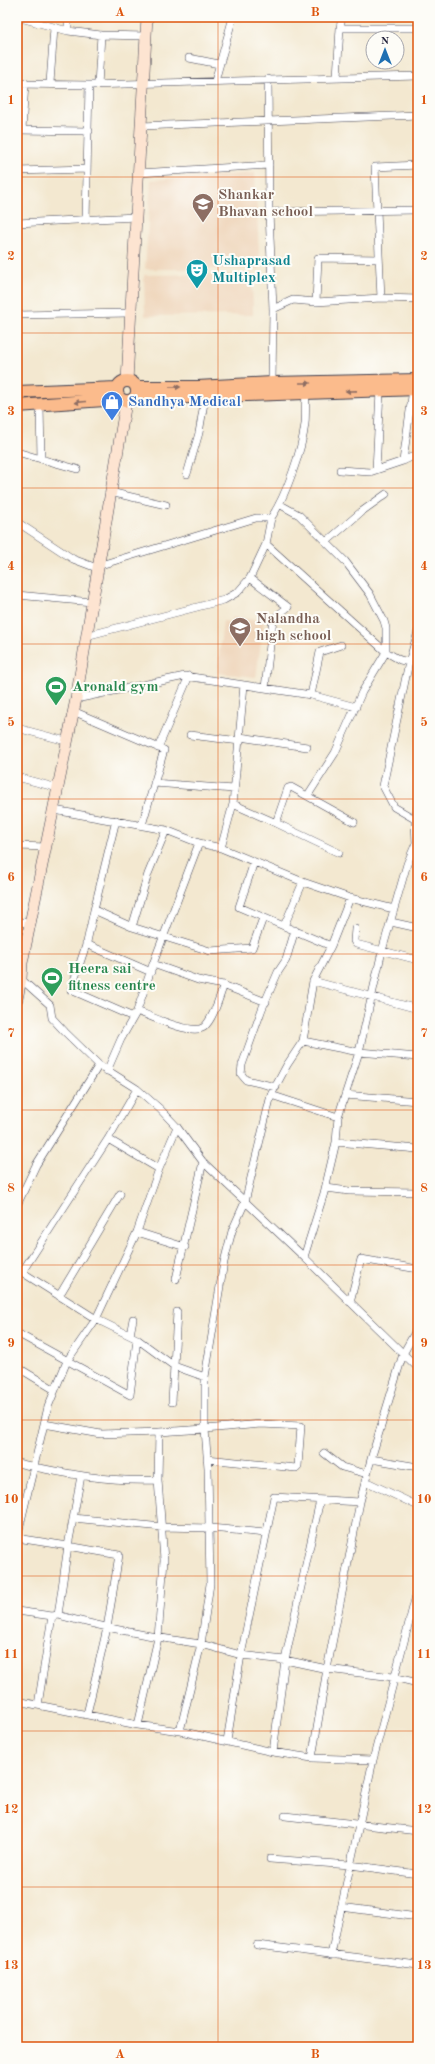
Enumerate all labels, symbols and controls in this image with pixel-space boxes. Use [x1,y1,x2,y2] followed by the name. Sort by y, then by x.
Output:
[115,6,125,19] text: A
[310,6,320,19] text: B
[365,30,405,70] north arrow
[381,36,390,47] text: N
[7,94,15,107] text: 1
[420,94,428,107] text: 1
[218,188,313,220] place label: Shankar Bhavan school
[190,191,216,224] school or university icon: Shankar Bhavan school
[7,250,15,263] text: 2
[420,250,428,263] text: 2
[212,254,291,286] place label: Ushaprasad Multiplex
[184,257,210,290] theatre icon: Ushaprasad Multiplex
[299,380,312,386] one-way arrow
[169,384,182,390] one-way arrow
[345,388,357,395] one-way arrow
[99,389,125,422] shop icon: Sandhya Medical
[128,395,241,410] place label: Sandhya Medical
[74,398,86,405] one-way arrow
[7,405,15,418] text: 3
[420,405,428,418] text: 3
[7,560,15,573] text: 4
[420,560,428,573] text: 4
[256,612,332,644] place label: Nalandha high school
[227,615,253,648] school or university icon: Nalandha high school
[43,674,69,707] sports icon: Aronald gym
[72,680,158,695] place label: Aronald gym
[7,716,15,729] text: 5
[420,716,428,729] text: 5
[7,871,15,884] text: 6
[420,871,428,884] text: 6
[68,962,156,994] place label: Heera sai fitness centre
[39,965,65,998] sports icon: Heera sai fitness centre
[7,1027,15,1040] text: 7
[420,1027,428,1040] text: 7
[7,1182,15,1195] text: 8
[420,1182,428,1195] text: 8
[7,1337,15,1350] text: 9
[420,1337,428,1350] text: 9
[3,1493,19,1506] text: 10
[416,1493,432,1506] text: 10
[3,1648,19,1661] text: 11
[416,1648,432,1661] text: 11
[3,1803,19,1816] text: 12
[416,1803,432,1816] text: 12
[3,1959,19,1972] text: 13
[416,1959,432,1972] text: 13
[115,2048,125,2061] text: A
[310,2048,320,2061] text: B

